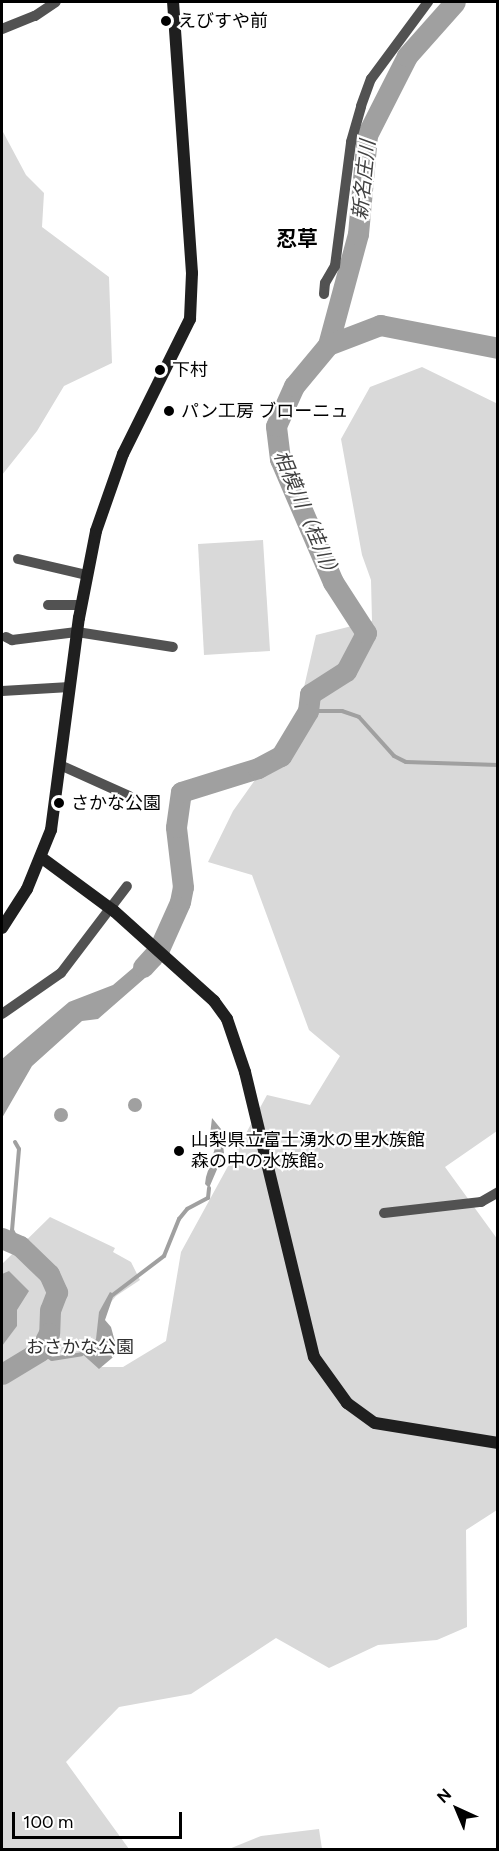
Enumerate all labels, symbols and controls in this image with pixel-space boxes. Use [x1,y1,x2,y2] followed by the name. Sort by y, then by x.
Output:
[178,10,268,32] place label: えびすや前
[159,14,173,28] marker: えびすや前
[348,139,380,221] water label: 新名庄川
[276,226,318,252] district label: 忍草
[172,359,208,381] place label: 下村
[153,363,167,377] marker: 下村
[181,400,347,422] place label: パン工房 ブローニュ
[162,404,176,418] marker: パン工房 ブローニュ
[269,447,345,585] water label: 相模川（桂川）
[71,792,161,814] place label: さかな公園
[52,796,66,810] marker: さかな公園
[191,1130,425,1172] place label: 山梨県立富士湧水の里水族館 森の中の水族館。
[172,1144,186,1158] marker: 山梨県立富士湧水の里水族館 森の中の水族館。
[26,1336,134,1358] park label: おさかな公園
[427,1779,487,1839] north arrow
[433,1785,455,1807] text: N
[15,1800,184,1838] scale bar
[23,1811,73,1833] text: 100 m

